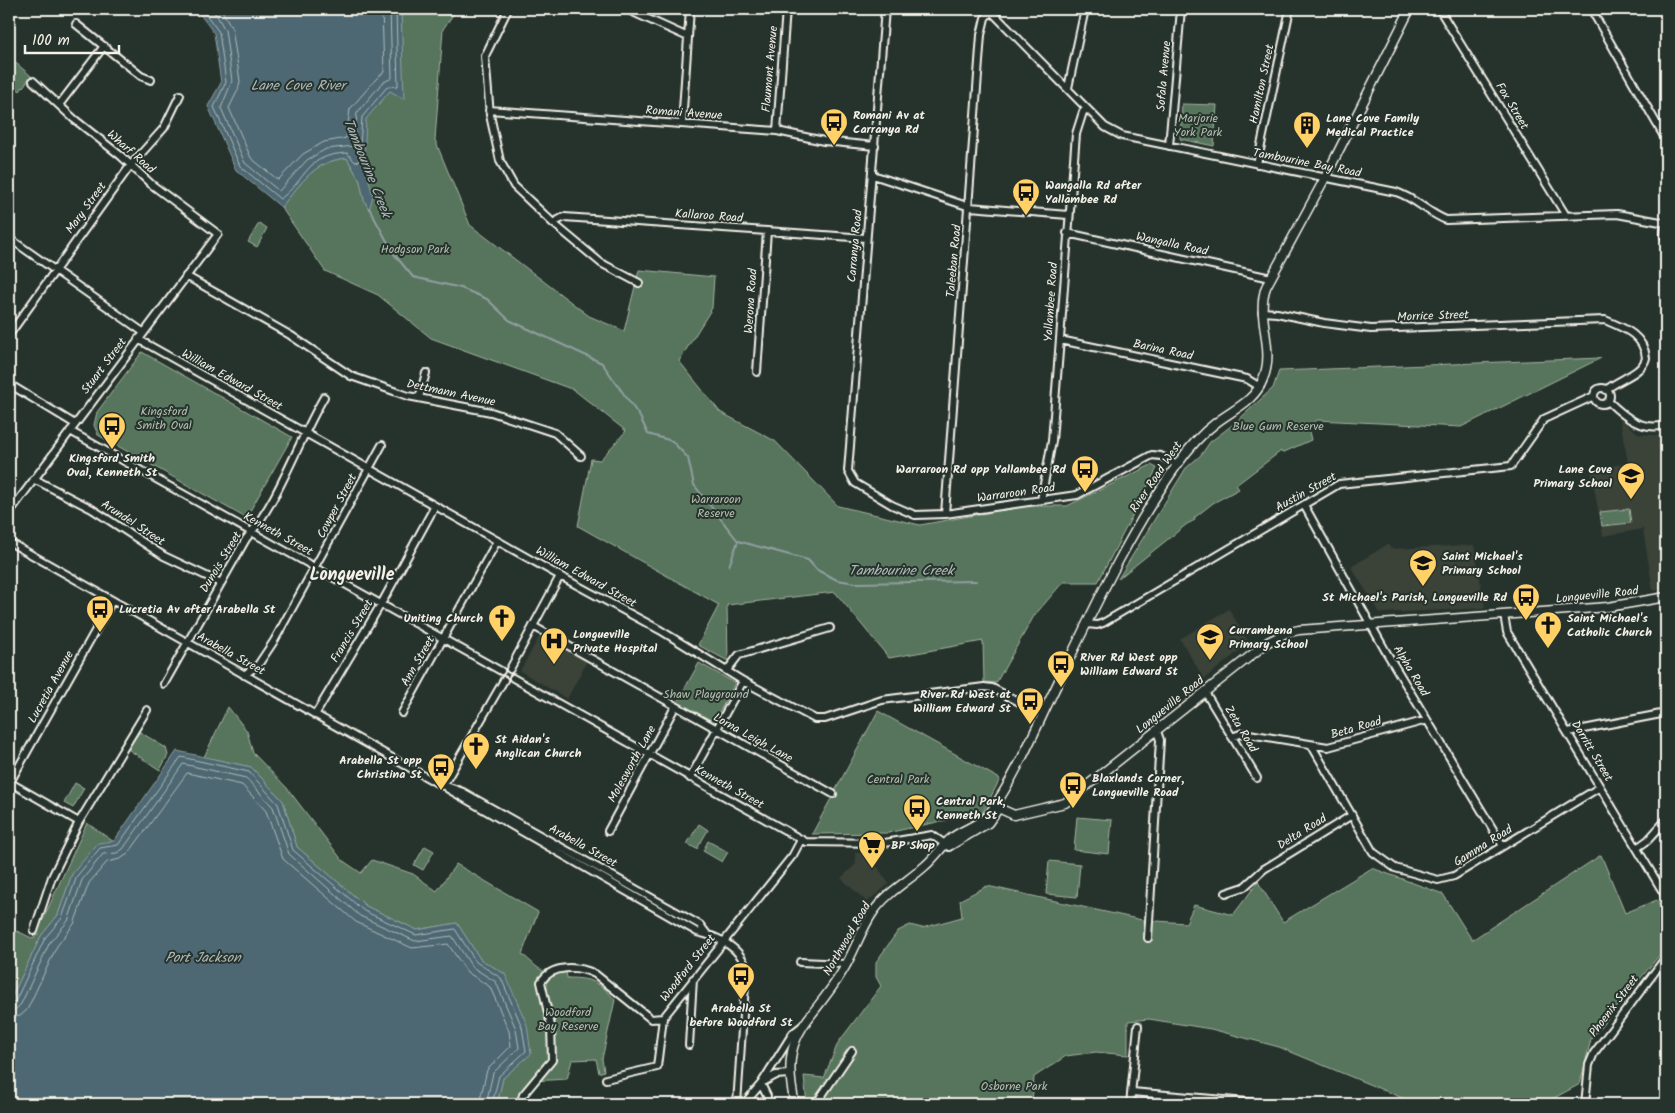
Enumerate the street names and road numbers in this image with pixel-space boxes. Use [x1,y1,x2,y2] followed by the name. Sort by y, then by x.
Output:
[757,24,783,113] street label: Flaumont Avenue
[1151,39,1177,112] street label: Sofala Avenue
[1244,42,1280,125] street label: Hamilton Street
[1490,79,1534,134] street label: Fox Street
[645,101,724,125] street label: Romani Avenue
[103,126,160,179] street label: Wharf Road
[1251,143,1364,183] street label: Tambourine Bay Road
[61,178,112,238] street label: Mary Street
[674,204,745,228] street label: Kallaroo Road
[842,208,868,283] street label: Carranya Road
[941,223,967,298] street label: Taleeban Road
[1134,227,1211,261] street label: Wangalla Road
[1039,261,1063,342] street label: Yallambee Road
[739,267,763,334] street label: Werona Road
[1397,305,1470,327] street label: Morrice Street
[76,334,132,398] street label: Stuart Street
[1131,334,1196,366] street label: Barina Road
[178,344,286,416] street label: William Edward Street
[405,374,498,412] street label: Dettmann Avenue
[1125,437,1187,517] street label: River Road West
[1272,467,1340,517] street label: Austin Street
[312,470,362,542] street label: Cowper Street
[976,478,1057,508] street label: Warraroon Road
[97,495,169,551] street label: Arundel Street
[240,507,317,561] street label: Kenneth Street
[195,527,247,596] street label: Dunois Street
[532,541,640,613] street label: William Edward Street
[1555,581,1640,609] street label: Longueville Road
[326,595,379,666] street label: Francis Street
[193,627,269,681] street label: Arabella Street
[396,632,440,690] street label: Ann Street
[1388,642,1434,701] street label: Alpha Road
[23,647,79,727] street label: Lucretia Avenue
[1132,671,1209,739] street label: Longueville Road
[1219,702,1263,757] street label: Zeta Road
[710,708,797,768] street label: Lorna Leigh Lane
[1328,711,1385,744] street label: Beta Road
[1566,717,1618,786] street label: Dorritt Street
[603,721,661,806] street label: Molesworth Lane
[691,760,768,814] street label: Kenneth Street
[1274,809,1331,855] street label: Delta Road
[545,819,621,873] street label: Arabella Street
[1450,820,1517,872] street label: Gamma Road
[818,898,876,979] street label: Northwood Road
[655,930,721,1006] street label: Woodford Street
[1584,971,1644,1041] street label: Phoenix Street

